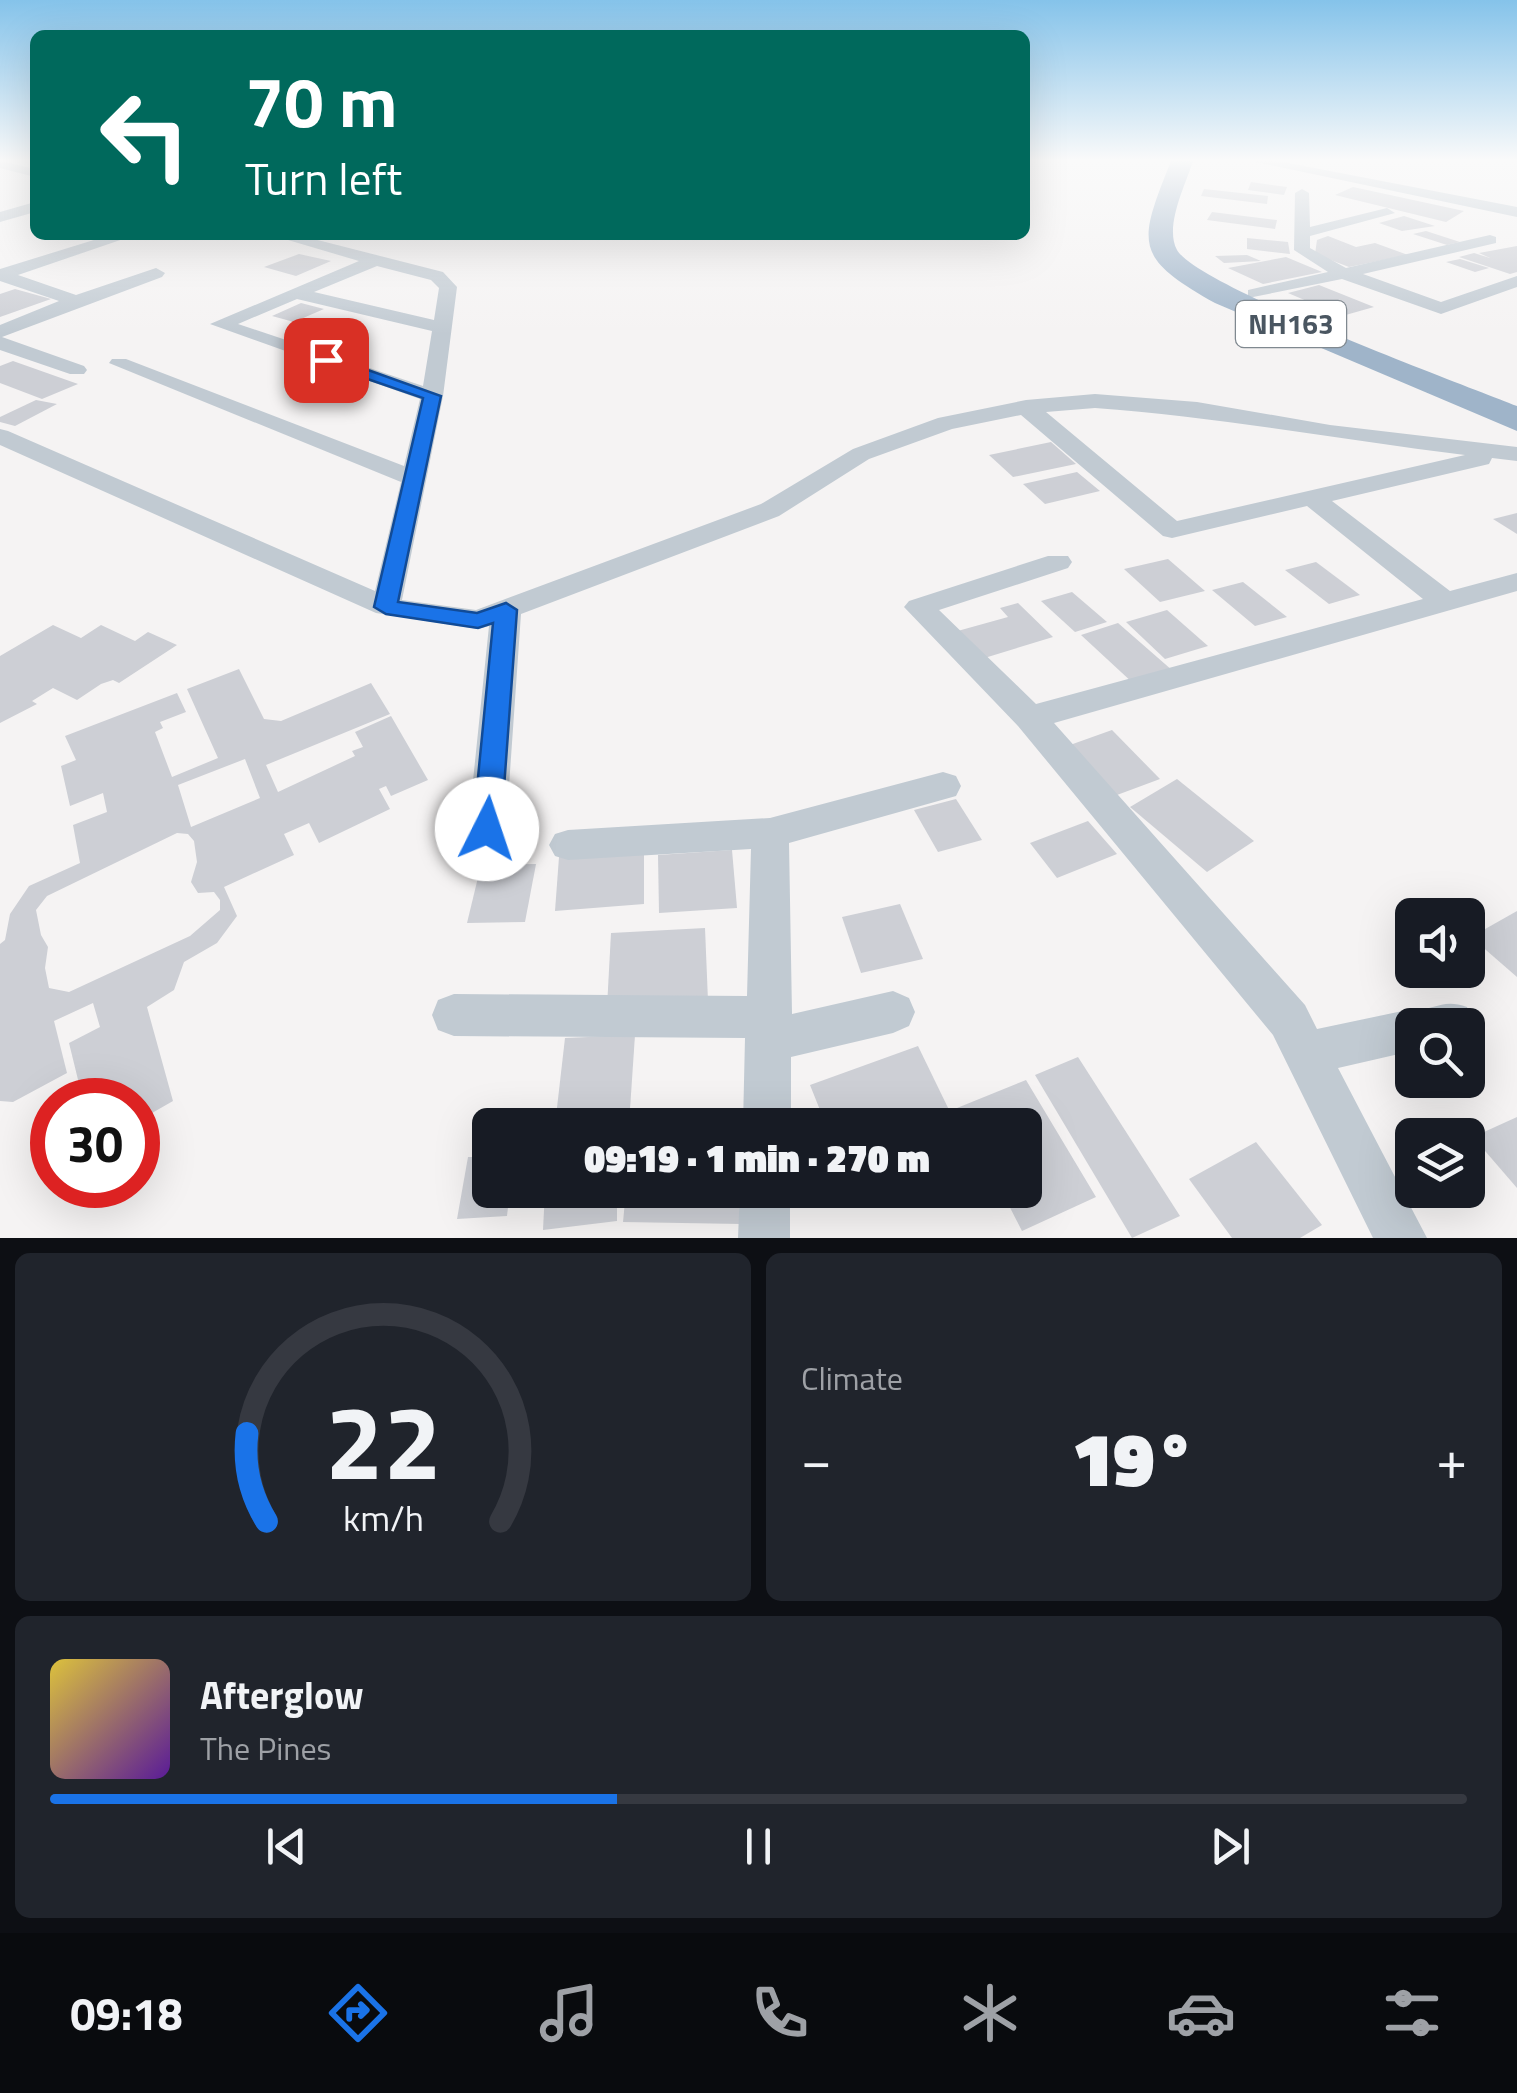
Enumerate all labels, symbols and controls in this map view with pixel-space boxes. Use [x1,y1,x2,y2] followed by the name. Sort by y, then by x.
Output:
[245,48,398,154] text: 70 m
[80,70,210,200] icon: left
[245,144,402,212] text: Turn left
[1236,301,1346,347] road number: NH163
[284,318,369,403] pin
[299,333,354,388] icon: arrive
[435,777,539,881] position arrow
[1395,898,1485,1208] map controls
[1395,898,1485,988] button: sound
[1395,1008,1485,1098] button: search
[30,1078,160,1208] speed limit sign: 30
[1395,1118,1485,1208] button: layers
[584,1129,930,1187] text: 09:19 · 1 min · 270 m
[801,1354,903,1402] text: Climate
[325,1361,441,1519] text: 22
[1072,1401,1196,1515] text: 19°
[801,1417,832,1500] text: −
[1436,1417,1467,1500] text: +
[343,1490,423,1545] text: km/h
[200,1666,364,1724] text: Afterglow
[200,1724,331,1772] text: The Pines
[259,1819,314,1874] icon: previous
[731,1819,786,1874] icon: pause
[1203,1819,1258,1874] icon: next
[323,1978,393,2048] icon: directions
[534,1978,604,2048] icon: music
[745,1978,815,2048] icon: phone
[955,1978,1025,2048] icon: climate
[1166,1978,1236,2048] icon: car
[1377,1978,1447,2048] icon: filters
[70,1979,183,2047] text: 09:18

